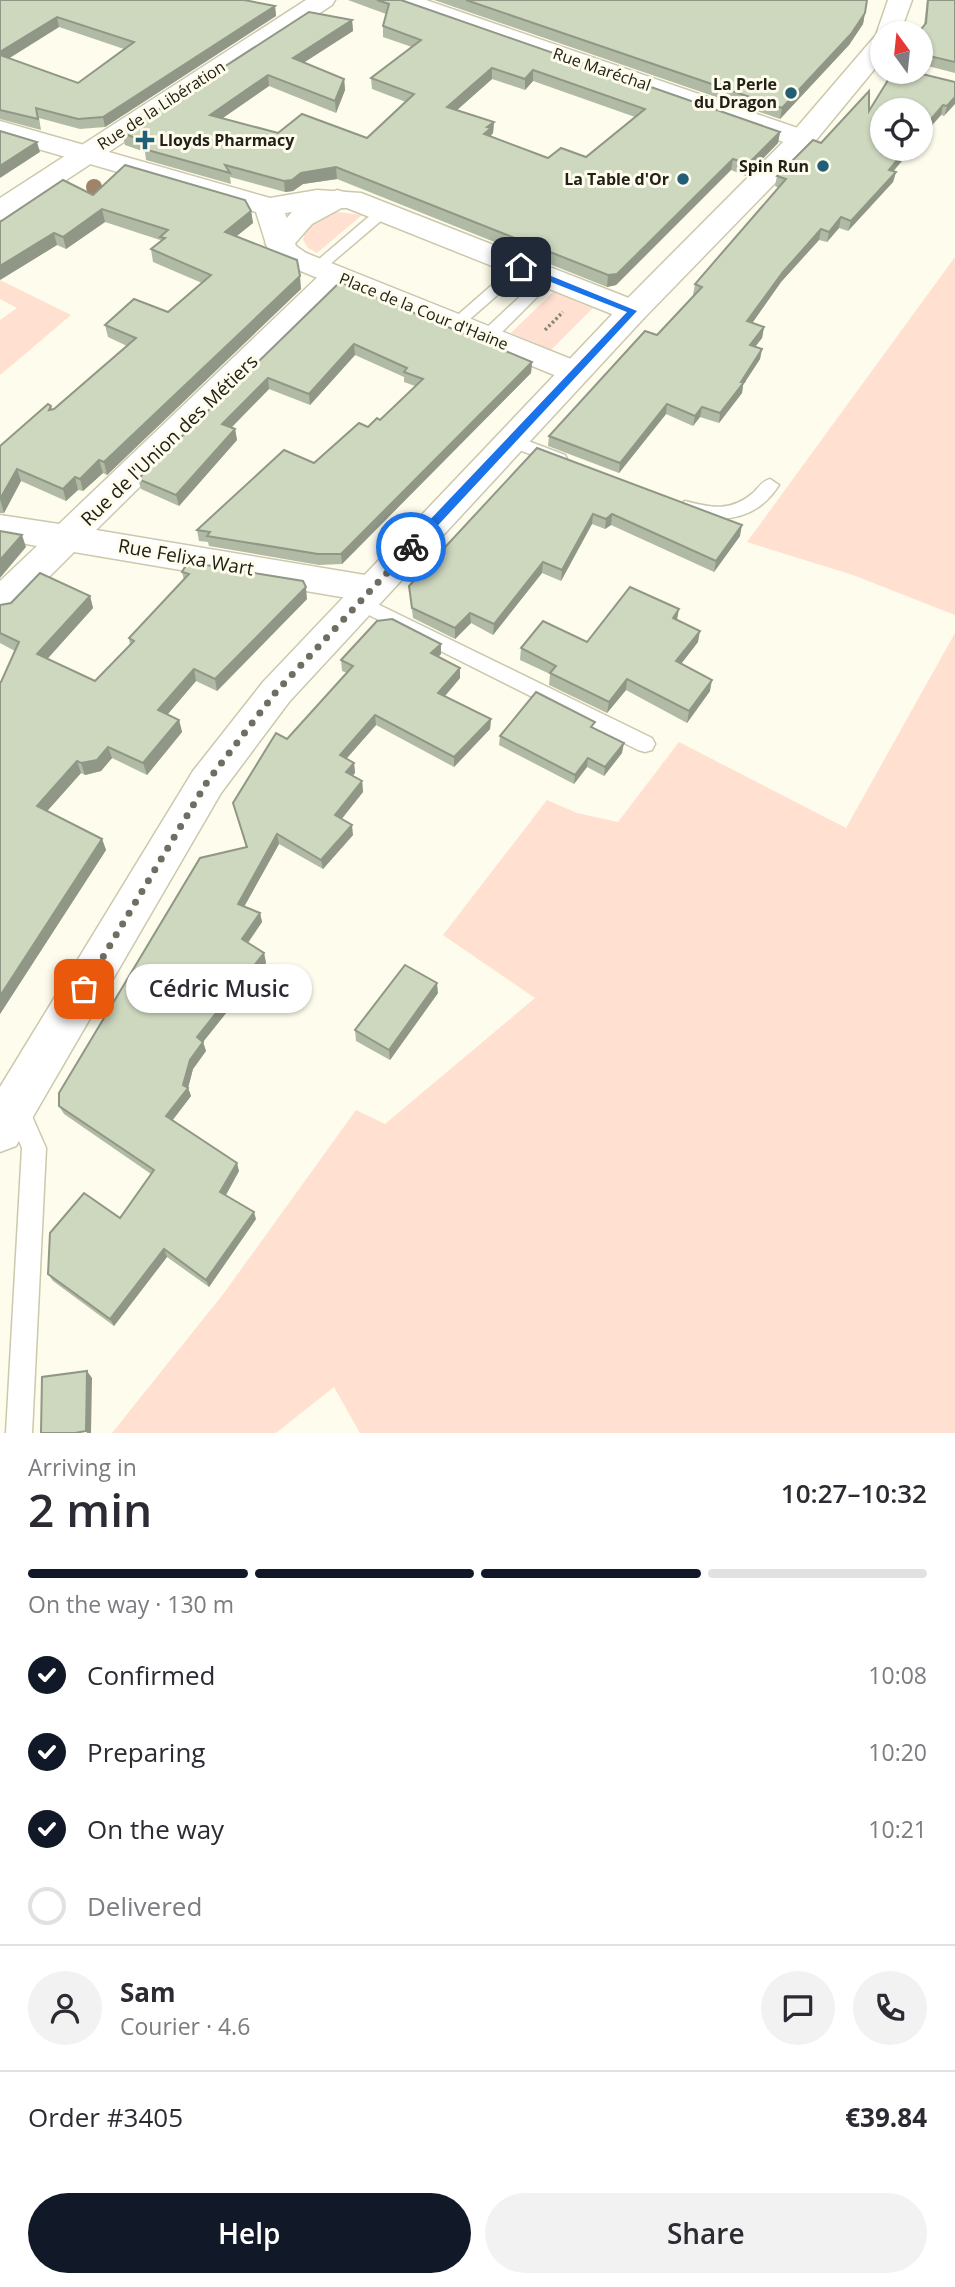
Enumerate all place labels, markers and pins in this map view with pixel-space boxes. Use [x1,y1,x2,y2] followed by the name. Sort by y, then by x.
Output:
[694,73,777,113] place label: La Perle du Dragon
[783,85,799,101] marker: La Perle du Dragon
[159,129,295,151] place label: Lloyds Pharmacy
[137,132,153,148] marker: Lloyds Pharmacy
[739,155,809,177] place label: Spin Run
[815,158,831,174] marker: Spin Run
[564,168,669,190] place label: La Table d'Or
[675,171,691,187] marker: La Table d'Or
[491,237,551,297] pin
[54,959,114,1019] pin
[126,964,312,1014] callout: Cédric Music

